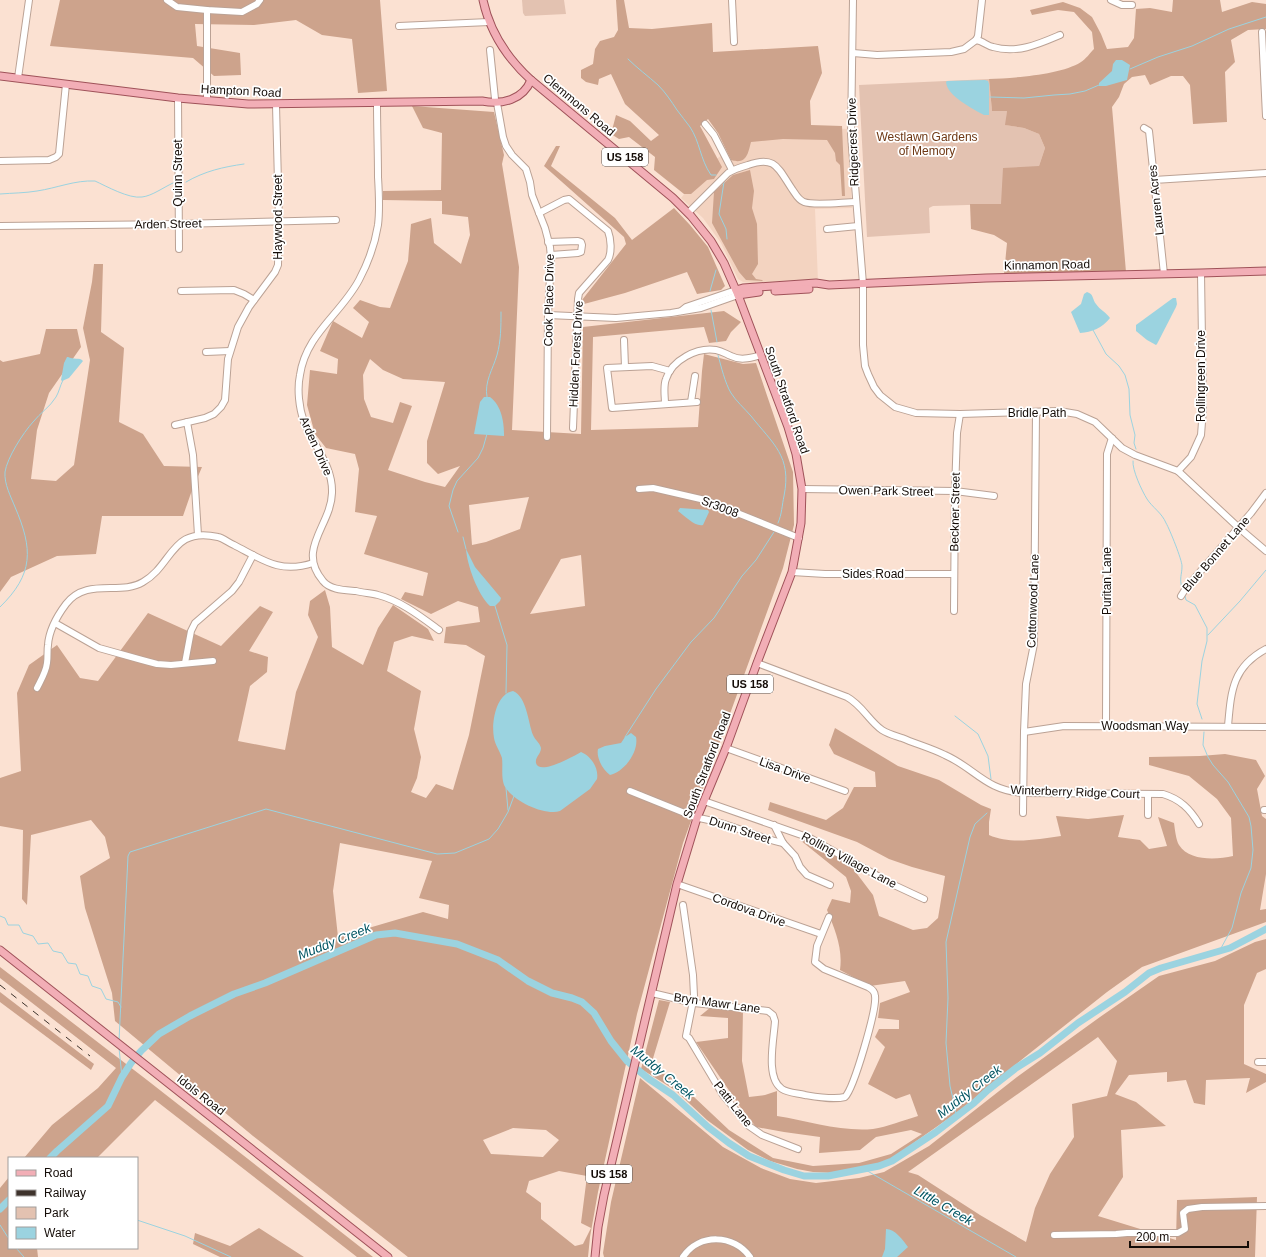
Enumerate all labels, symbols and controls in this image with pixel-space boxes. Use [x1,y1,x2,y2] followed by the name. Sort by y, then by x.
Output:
[540,71,618,139] street label: Clemmons Road
[200,82,282,100] street label: Hampton Road
[844,97,862,187] street label: Ridgecrest Drive
[876,130,978,158] park label: Westlawn Gardens of Memory
[171,139,185,207] street label: Quinn Street
[602,148,648,166] road number: US 158
[1145,164,1167,236] street label: Lauren Acres
[271,174,285,260] street label: Haywood Street
[134,216,202,232] street label: Arden Street
[541,253,557,346] street label: Cook Place Drive
[1004,257,1090,273] street label: Kinnamon Road
[566,300,586,408] street label: Hidden Forest Drive
[1194,330,1208,422] street label: Rollingreen Drive
[762,344,812,456] street label: South Stratford Road
[1008,406,1066,420] street label: Bridle Path
[297,414,335,478] street label: Arden Drive
[947,472,963,552] street label: Beckner Street
[839,483,934,499] street label: Owen Park Street
[699,494,741,521] street label: Sr3008
[1179,513,1253,595] street label: Blue Bonnet Lane
[1100,547,1114,615] street label: Puritan Lane
[1024,553,1042,648] street label: Cottonwood Lane
[842,567,904,581] street label: Sides Road
[727,675,773,693] road number: US 158
[680,710,734,820] street label: South Stratford Road
[1101,719,1189,733] street label: Woodsman Way
[758,754,813,786] street label: Lisa Drive
[1010,783,1141,801] street label: Winterberry Ridge Court
[707,813,773,847] street label: Dunn Street
[799,829,899,891] street label: Rolling Village Lane
[711,890,788,930] street label: Cordova Drive
[296,919,374,963] water label: Muddy Creek
[673,990,762,1016] street label: Bryn Mawr Lane
[628,1042,699,1103] water label: Muddy Creek
[934,1061,1006,1121] water label: Muddy Creek
[174,1072,228,1118] street label: Idols Road
[711,1078,755,1130] street label: Patti Lane
[8,1157,138,1249] legend
[586,1165,632,1183] road number: US 158
[44,1166,73,1180] text: Road
[912,1183,977,1229] water label: Little Creek
[44,1186,86,1200] text: Railway
[44,1206,70,1220] text: Park
[1130,1223,1248,1249] scale bar
[44,1226,76,1240] text: Water
[1136,1230,1169,1244] text: 200 m

